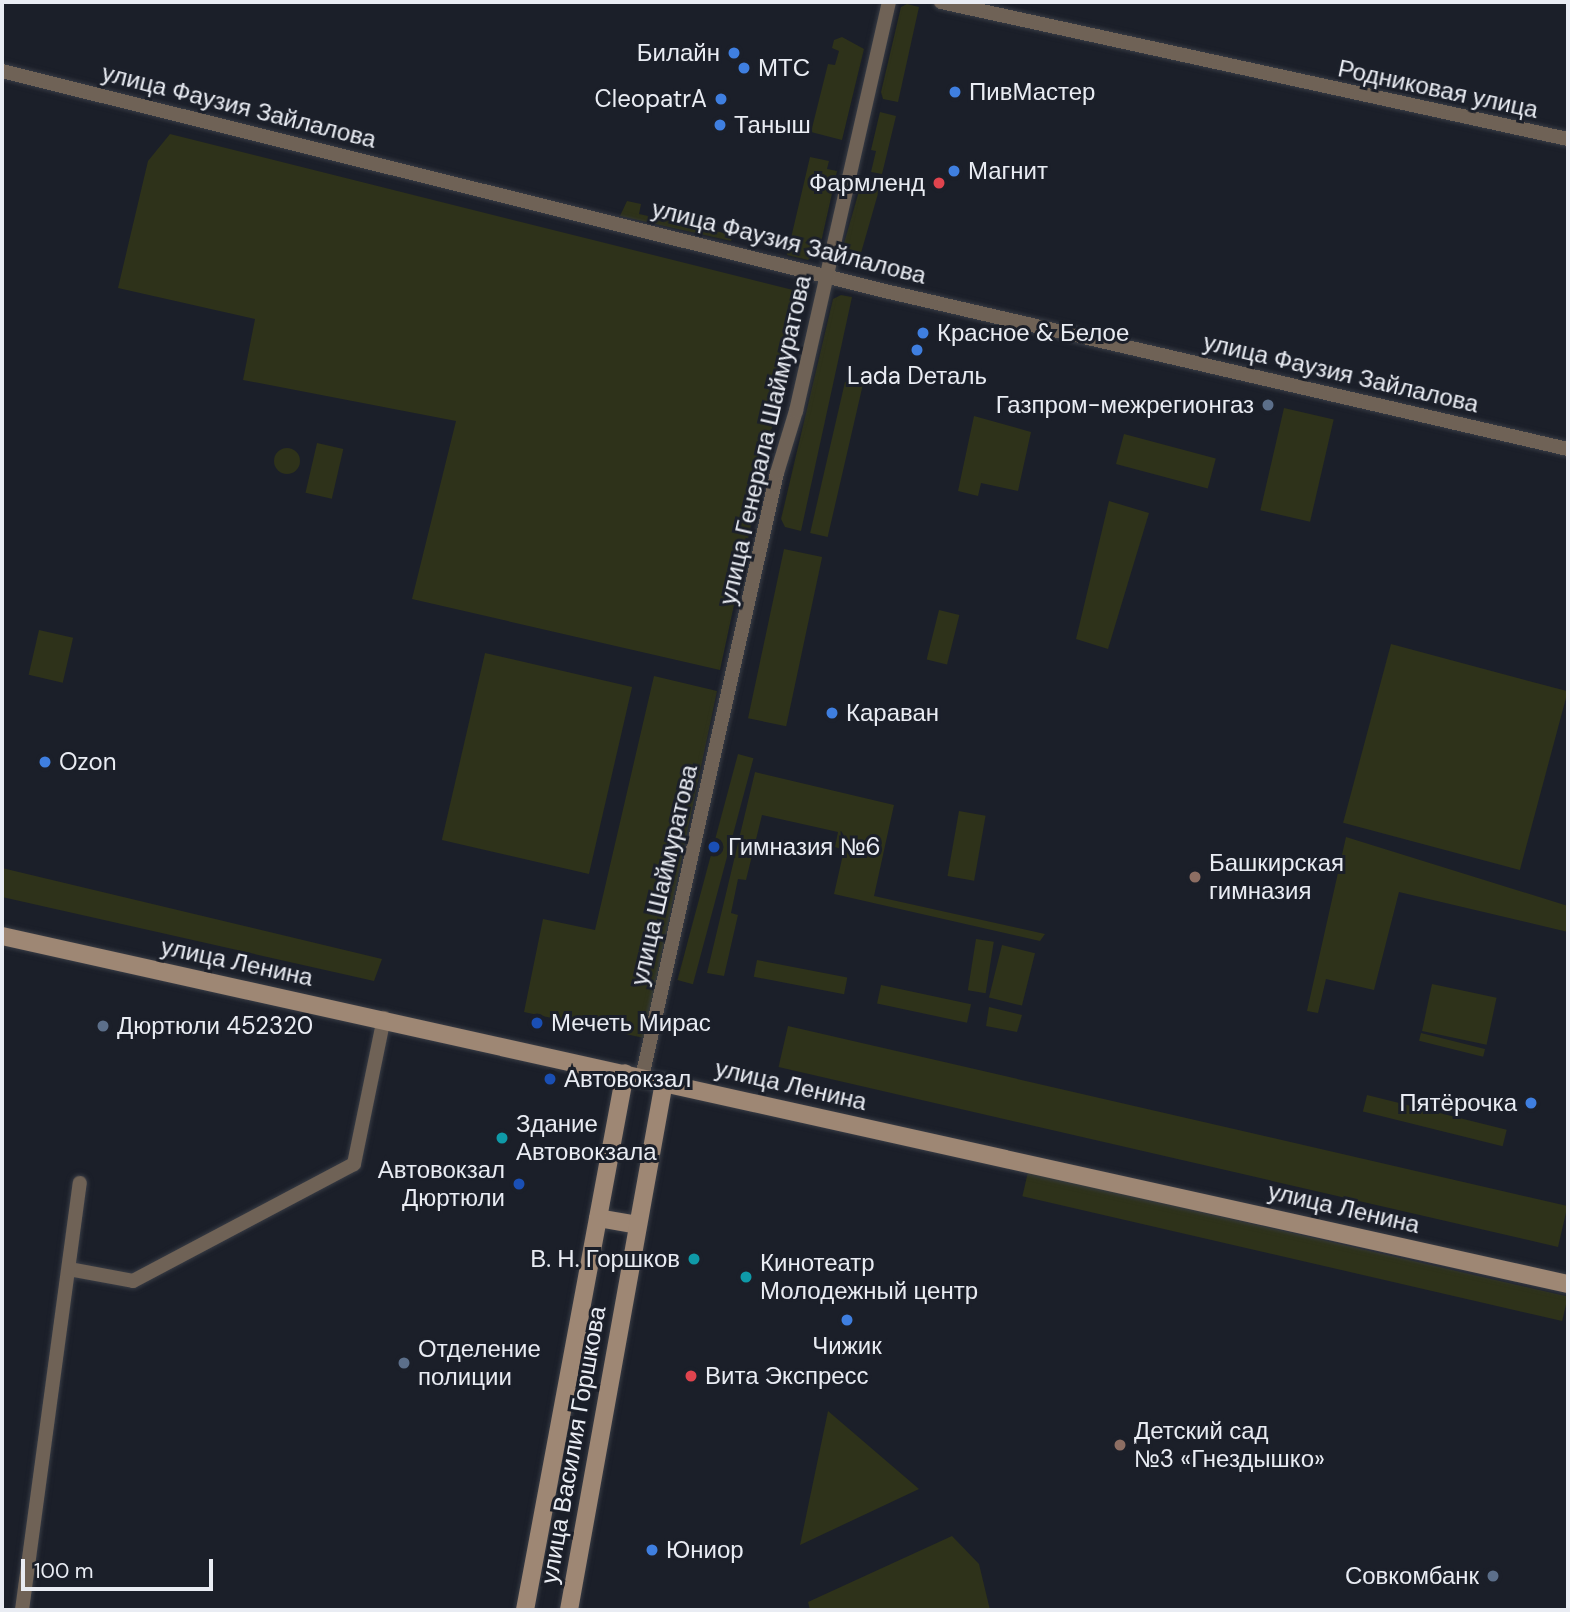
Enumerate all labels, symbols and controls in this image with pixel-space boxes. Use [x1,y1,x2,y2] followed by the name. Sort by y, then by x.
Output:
[637,39,720,67] place label: Билайн
[726,45,742,61] marker: Билайн
[758,54,810,82] place label: МТС
[1335,54,1541,124] street label: Родниковая улица
[99,58,379,154] street label: улица Фаузия Зайлалова
[736,60,752,76] marker: МТС
[969,78,1095,106] place label: ПивМастер
[947,84,963,100] marker: ПивМастер
[595,85,707,113] place label: CleopatrA
[713,91,729,107] marker: CleopatrA
[734,111,811,139] place label: Таныш
[712,117,728,133] marker: Таныш
[968,157,1048,185] place label: Магнит
[946,163,962,179] marker: Магнит
[809,169,925,197] place label: Фармленд
[931,175,947,191] marker: Фармленд
[649,194,929,290] street label: улица Фаузия Зайлалова
[713,272,817,608] street label: улица Генерала Шаймуратова
[937,319,1129,347] place label: Красное & Белое
[915,325,931,341] marker: Красное & Белое
[1201,327,1481,419] street label: улица Фаузия Зайлалова
[909,342,925,358] marker: Lada Dеталь
[847,362,987,390] place label: Lada Dеталь
[996,391,1254,419] place label: Газпром-межрегионгаз
[1260,397,1276,413] marker: Газпром-межрегионгаз
[846,699,939,727] place label: Караван
[824,705,840,721] marker: Караван
[59,748,117,776] place label: Ozon
[37,754,53,770] marker: Ozon
[625,762,703,988] street label: улица Шаймуратова
[728,833,880,861] place label: Гимназия №6
[706,839,722,855] marker: Гимназия №6
[1209,849,1344,905] place label: Башкирская гимназия
[1187,869,1203,885] marker: Башкирская гимназия
[158,932,316,992] street label: улица Ленина
[551,1009,711,1037] place label: Мечеть Мирас
[117,1012,313,1040] place label: Дюртюли 452320
[529,1015,545,1031] marker: Мечеть Мирас
[95,1018,111,1034] marker: Дюртюли 452320
[712,1054,870,1116] street label: улица Ленина
[564,1065,691,1093] place label: Автовокзал
[542,1071,558,1087] marker: Автовокзал
[1399,1089,1517,1117] place label: Пятёрочка
[1523,1095,1539,1111] marker: Пятёрочка
[516,1110,657,1166] place label: Здание Автовокзала
[494,1130,510,1146] marker: Здание Автовокзала
[378,1156,505,1212] place label: Автовокзал Дюртюли
[511,1176,527,1192] marker: Автовокзал Дюртюли
[1265,1177,1423,1239] street label: улица Ленина
[530,1245,680,1273] place label: В. Н. Горшков
[760,1249,978,1305] place label: Кинотеатр Молодежный центр
[686,1251,702,1267] marker: В. Н. Горшков
[738,1269,754,1285] marker: Кинотеатр Молодежный центр
[534,1304,612,1586] street label: улица Василия Горшкова
[839,1312,855,1328] marker: Чижик
[812,1332,882,1360] place label: Чижик
[418,1335,541,1391] place label: Отделение полиции
[396,1355,412,1371] marker: Отделение полиции
[705,1362,869,1390] place label: Вита Экспресс
[683,1368,699,1384] marker: Вита Экспресс
[1134,1417,1325,1473] place label: Детский сад №3 «Гнездышко»
[1112,1437,1128,1453] marker: Детский сад №3 «Гнездышко»
[666,1536,744,1564] place label: Юниор
[644,1542,660,1558] marker: Юниор
[24,1546,217,1590] scale bar
[34,1557,94,1585] text: 100 m
[1345,1562,1479,1590] place label: Совкомбанк
[1485,1568,1501,1584] marker: Совкомбанк

